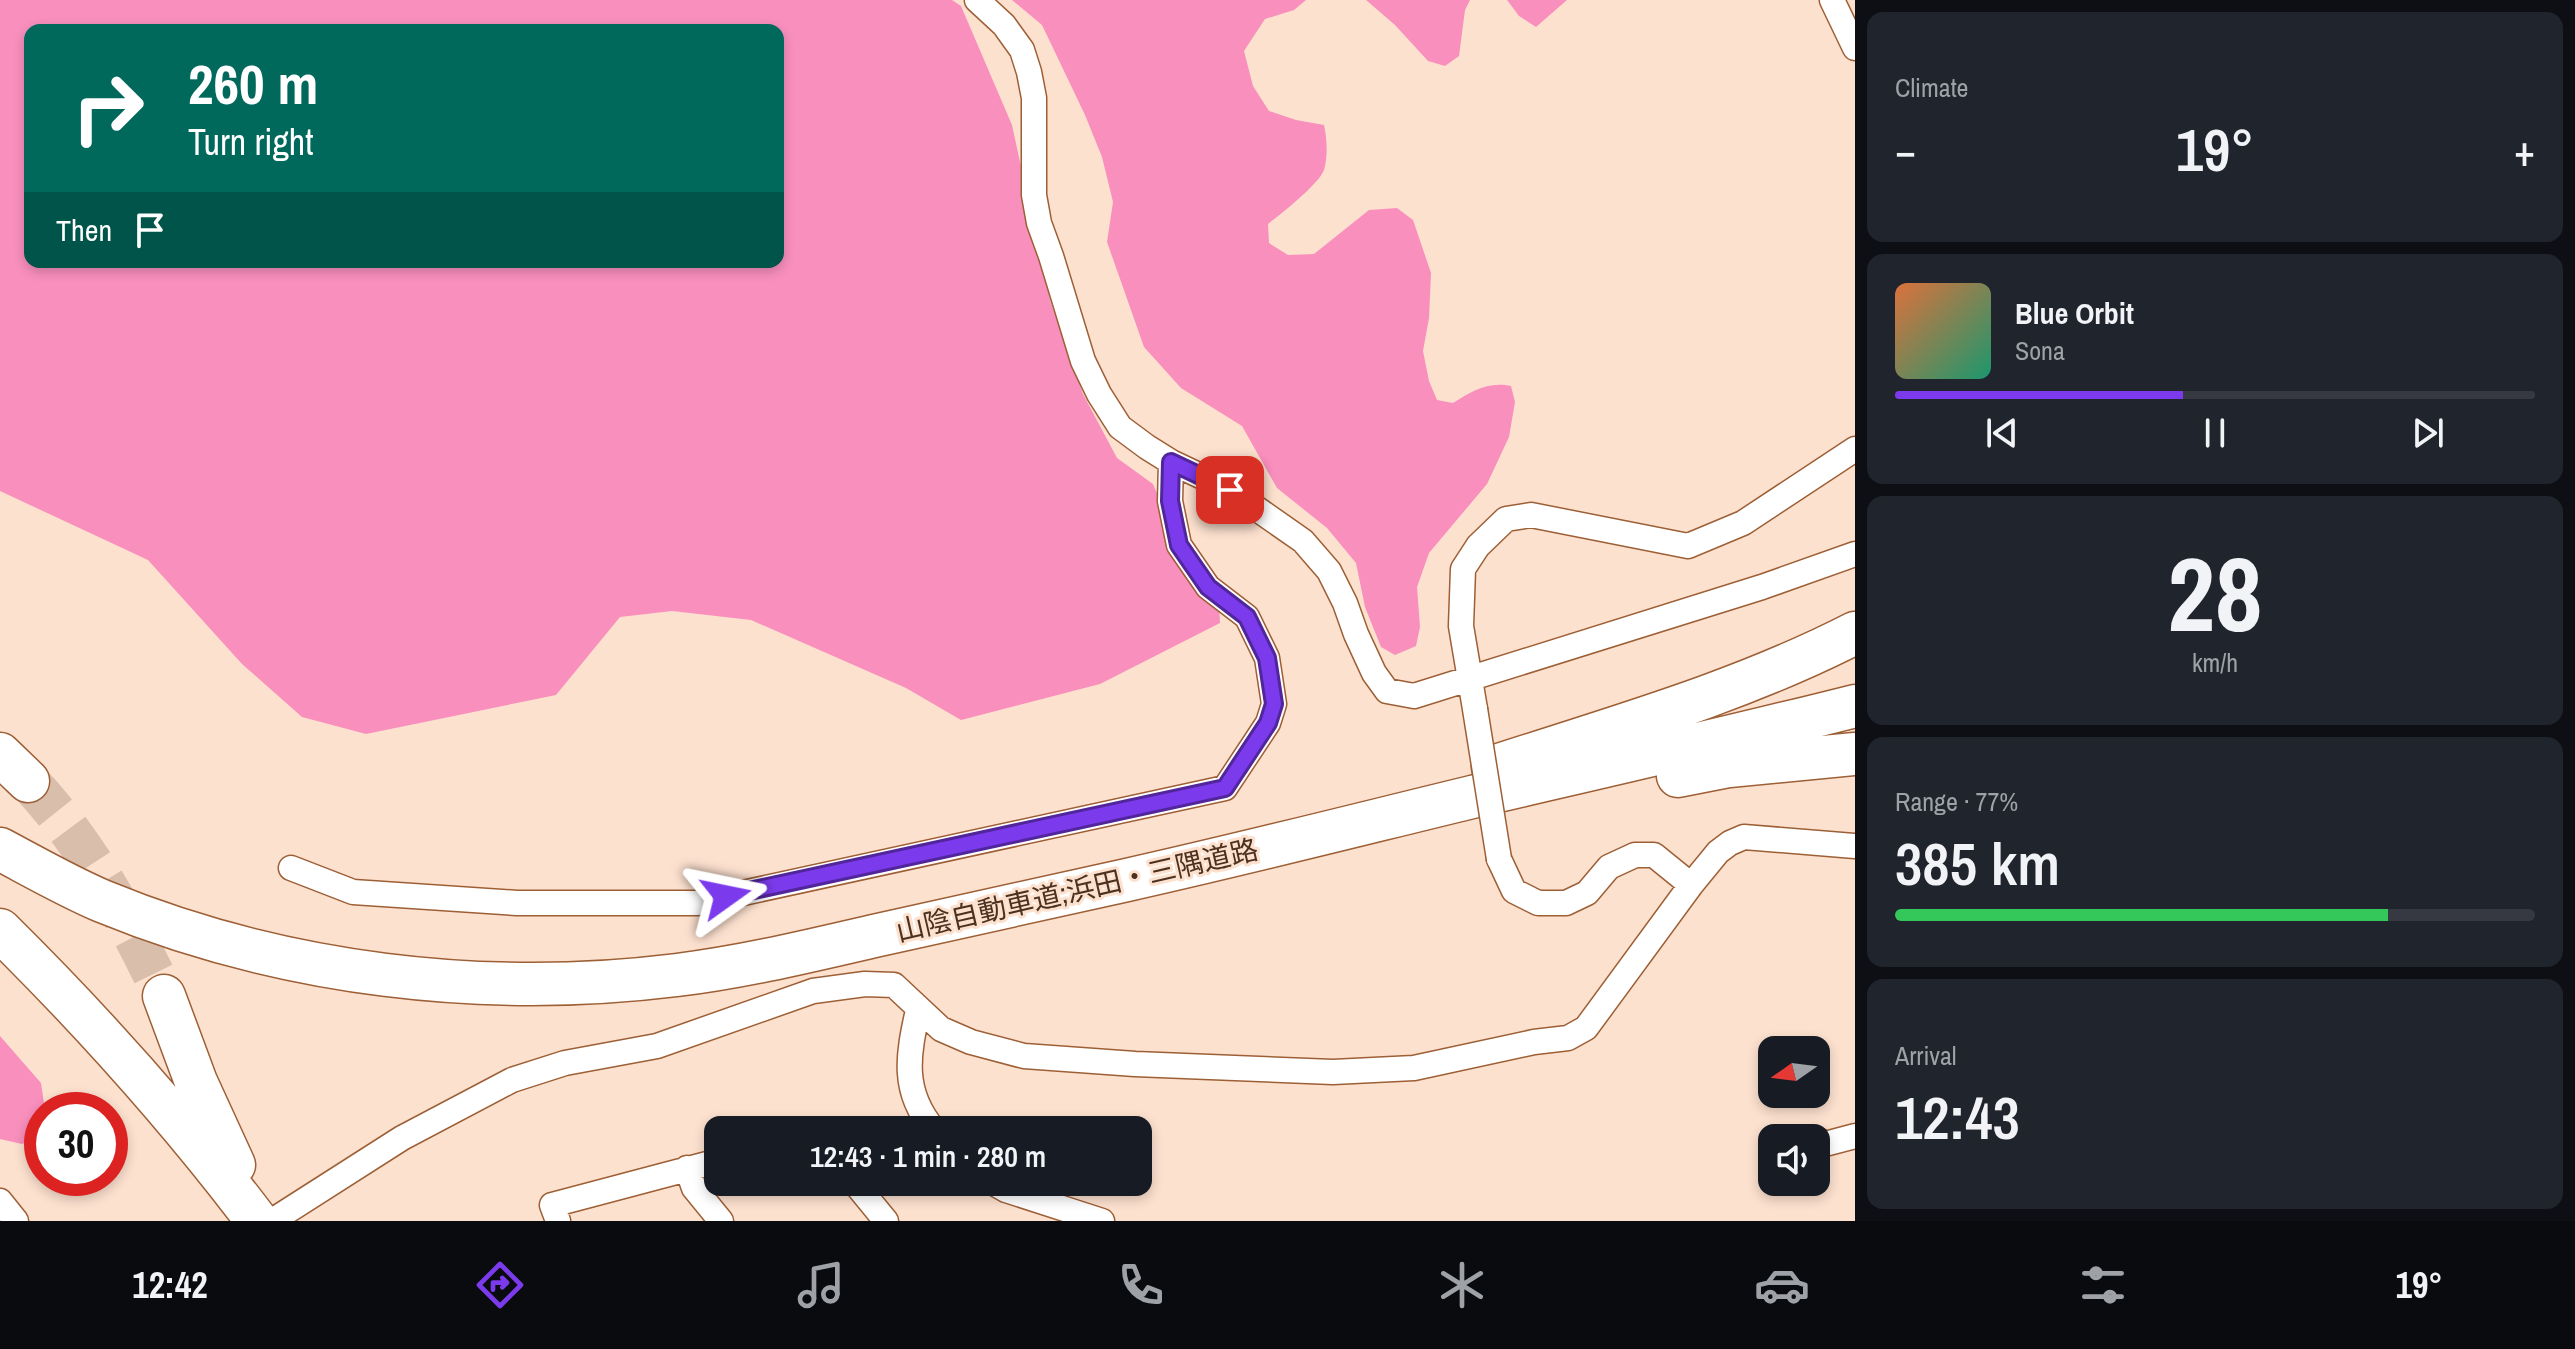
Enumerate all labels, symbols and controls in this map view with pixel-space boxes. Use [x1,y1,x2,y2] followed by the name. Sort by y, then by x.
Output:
[188,46,318,121] text: 260 m
[56,56,160,160] icon: right
[1895,70,1968,105] text: Climate
[2176,109,2254,190] text: 19°
[188,118,313,166] text: Turn right
[1895,120,1916,180] text: −
[2514,120,2535,180] text: +
[128,208,172,252] icon: arrive
[56,210,112,250] text: Then
[2015,293,2134,333] text: Blue Orbit
[2015,333,2065,368] text: Sona
[1980,411,2024,455] icon: previous
[2193,411,2237,455] icon: pause
[2406,411,2450,455] icon: next
[1196,456,1264,524] pin
[1208,468,1252,512] icon: arrive
[2168,523,2262,663] text: 28
[2192,645,2238,680] text: km/h
[1895,784,2018,819] text: Range · 77%
[1895,823,2060,904] text: 385 km
[892,830,1262,950] street label: 山陰自動車道;浜田・三隅道路
[684,854,768,938] position arrow
[1758,1036,1830,1108] north arrow
[1758,1036,1830,1196] map controls
[1895,1038,1957,1073] text: Arrival
[1895,1077,2020,1158] text: 12:43
[24,1092,128,1196] speed limit sign: 30
[1758,1124,1830,1196] button: sound
[810,1136,1046,1176] text: 12:43 · 1 min · 280 m
[472,1257,528,1313] icon: directions
[793,1257,849,1313] icon: music
[1113,1257,1169,1313] icon: phone
[1434,1257,1490,1313] icon: climate
[1754,1257,1810,1313] icon: car
[2075,1257,2131,1313] icon: filters
[132,1261,208,1309] text: 12:42
[2395,1261,2443,1309] text: 19°

